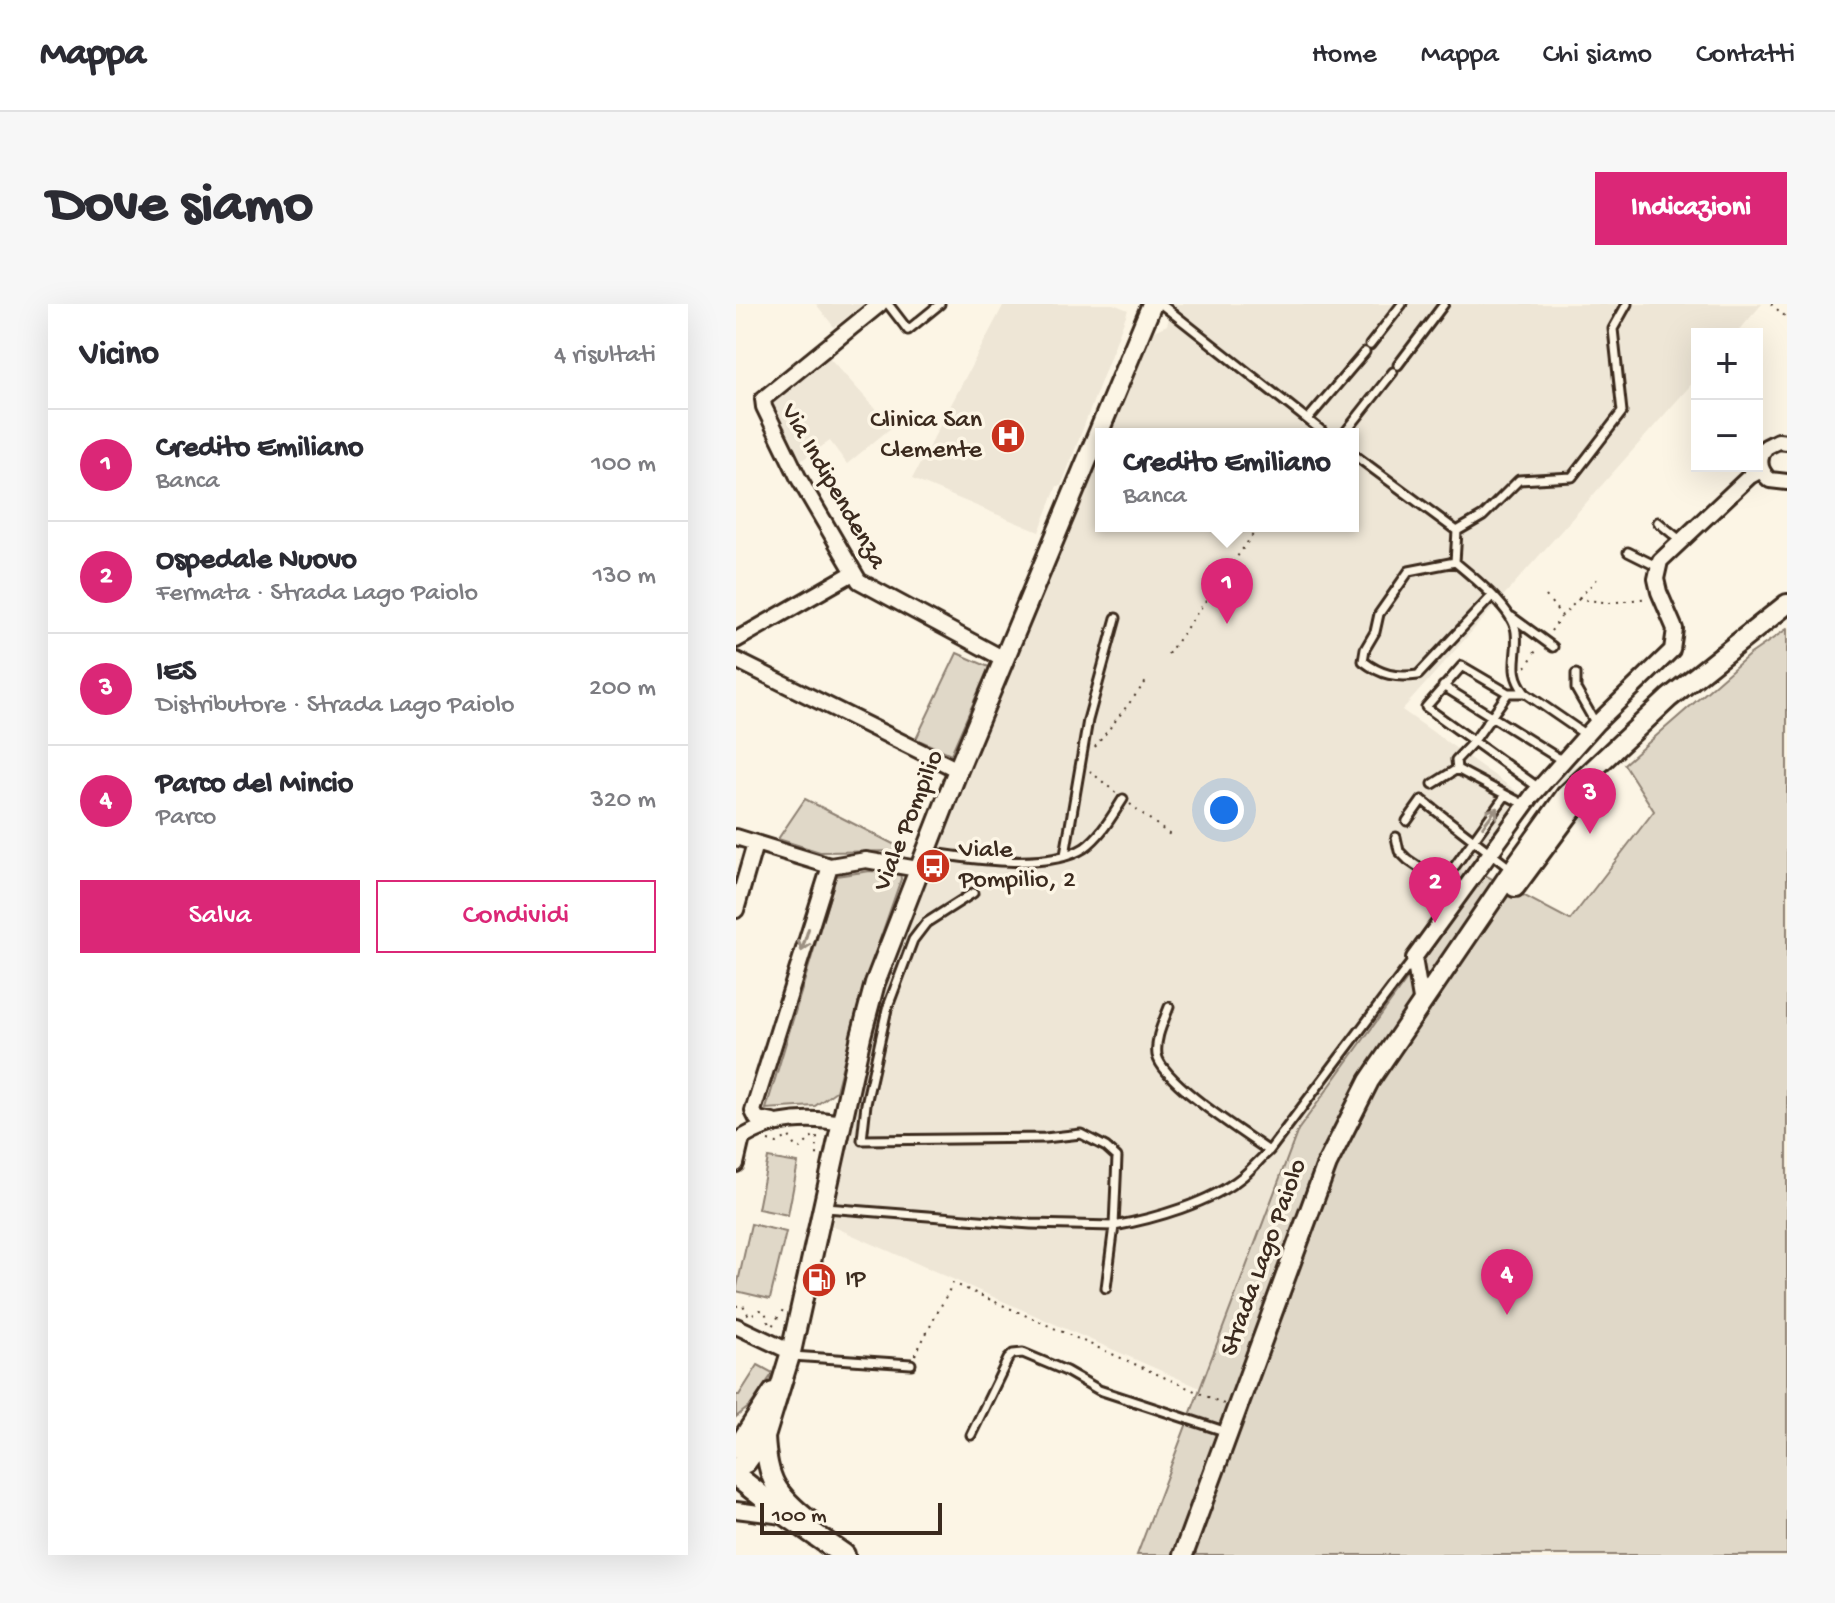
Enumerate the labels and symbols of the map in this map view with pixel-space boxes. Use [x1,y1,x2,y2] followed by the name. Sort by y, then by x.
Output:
[772,398,893,576] street label: Via Indipendenza
[870,406,983,467] place label: Clinica San Clemente
[989,417,1027,455] hospital icon: Clinica San Clemente
[1201,558,1253,624] pin: 1
[867,746,952,897] street label: Viale Pompilio
[1564,768,1616,834] pin: 3
[1204,790,1244,830] your location
[1481,807,1498,828] one-way arrow
[958,836,1076,897] place label: Viale Pompilio, 2
[914,847,952,885] bus stop icon: Viale Pompilio, 2
[1409,857,1461,923] pin: 2
[797,927,811,952] one-way arrow
[1215,1155,1315,1361] street label: Strada Lago Paiolo
[1481,1249,1533,1315] pin: 4
[800,1261,838,1299] fuel station icon: IP
[845,1265,866,1296] place label: IP
[760,1499,942,1535] scale bar

